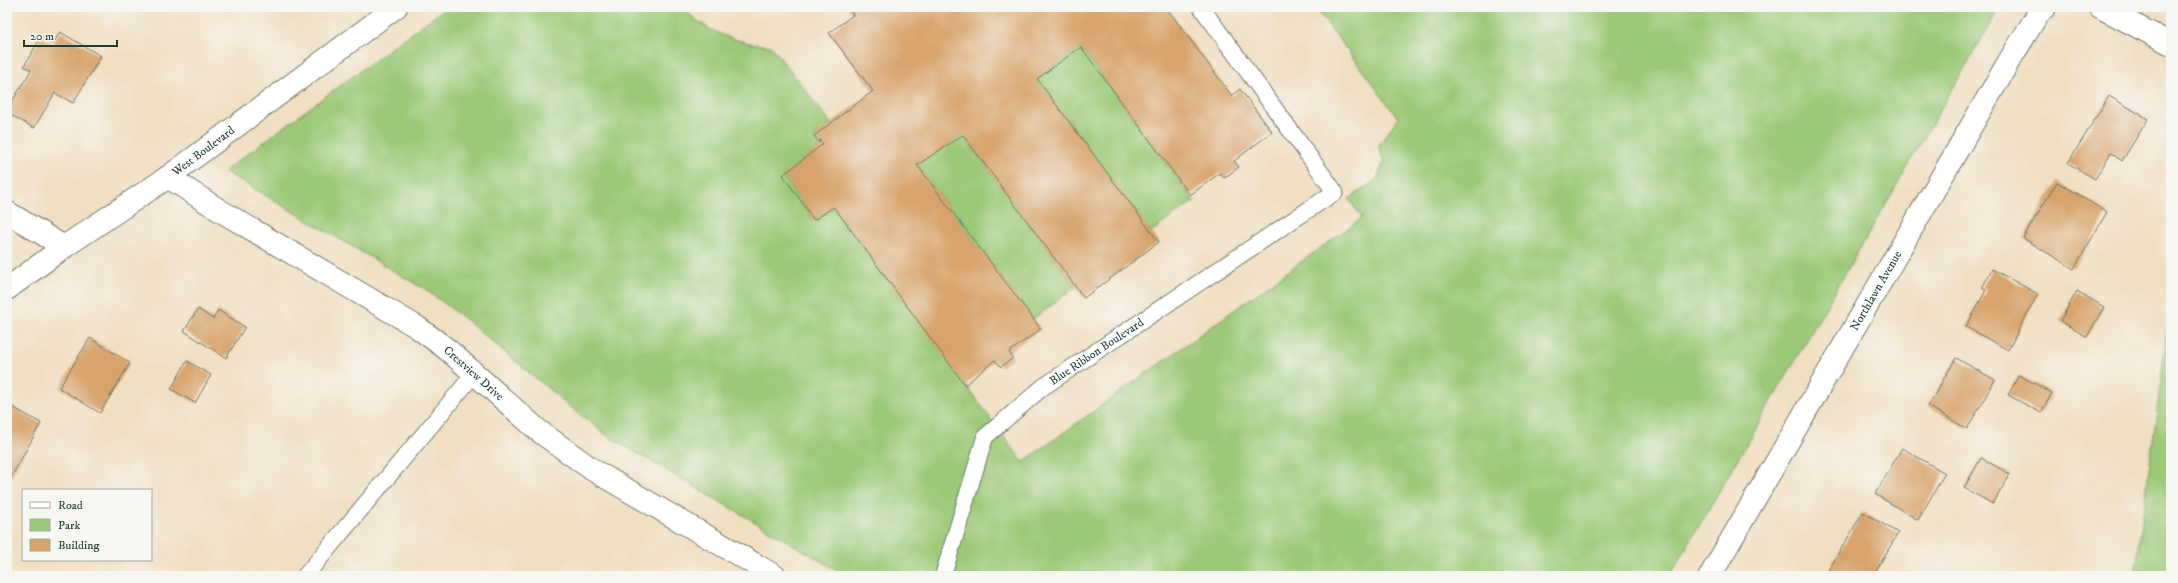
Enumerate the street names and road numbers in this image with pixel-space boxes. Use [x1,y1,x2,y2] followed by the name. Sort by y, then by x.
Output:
[168,123,238,180] street label: West Boulevard
[1847,248,1905,333] street label: Northlawn Avenue
[1047,315,1147,389] street label: Blue Ribbon Boulevard
[440,343,507,404] street label: Crestview Drive

